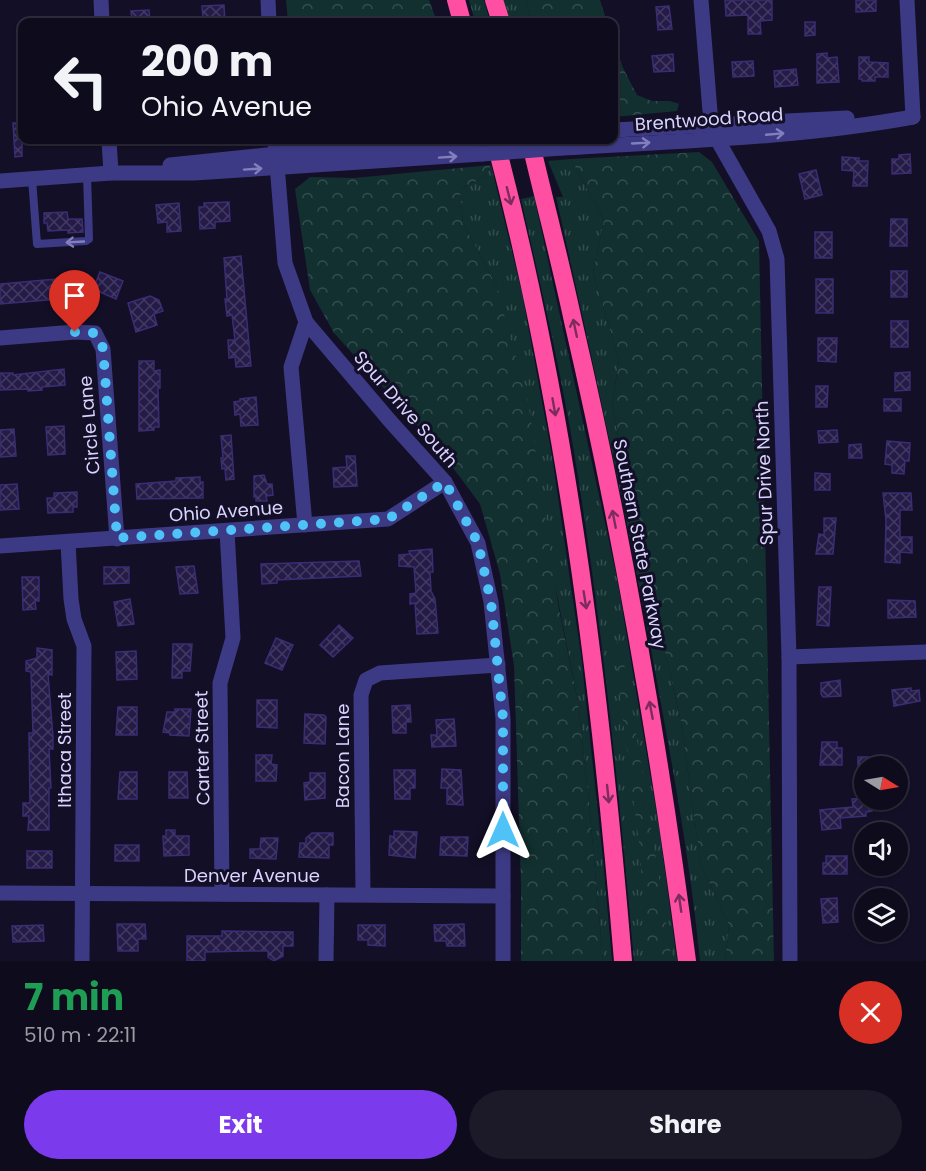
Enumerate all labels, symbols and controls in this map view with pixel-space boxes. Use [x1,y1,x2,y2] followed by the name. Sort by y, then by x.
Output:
[141,32,273,91] text: 200 m
[42,42,120,120] icon: left
[141,88,312,125] text: Ohio Avenue
[634,101,784,137] street label: Brentwood Road
[765,128,785,139] one-way arrow
[631,138,651,149] one-way arrow
[438,151,458,162] one-way arrow
[243,163,263,174] one-way arrow
[504,186,516,205] one-way arrow
[65,236,85,247] one-way arrow
[49,270,100,332] pin
[58,279,91,312] icon: arrive
[569,318,580,338] one-way arrow
[348,345,464,473] street label: Spur Drive South
[72,375,106,475] street label: Circle Lane
[549,397,560,417] one-way arrow
[749,400,779,546] street label: Spur Drive North
[607,437,673,651] street label: Southern State Parkway
[168,495,284,527] street label: Ohio Avenue
[608,509,619,529] one-way arrow
[579,590,590,609] one-way arrow
[189,690,215,806] street label: Carter Street
[52,692,77,808] street label: Ithaca Street
[645,701,656,721] one-way arrow
[330,704,355,808] street label: Bacon Lane
[854,756,908,810] north arrow
[854,756,908,942] map controls
[603,783,614,803] one-way arrow
[471,798,535,862] position arrow
[854,822,908,876] button: sound
[184,863,320,888] street label: Denver Avenue
[854,888,908,942] button: layers
[674,894,685,913] one-way arrow
[24,972,124,1023] text: 7 min
[839,981,902,1044] button: close
[24,1021,136,1049] text: 510 m · 22:11
[24,1090,457,1159] button: Exit
[469,1090,902,1159] button: Share

